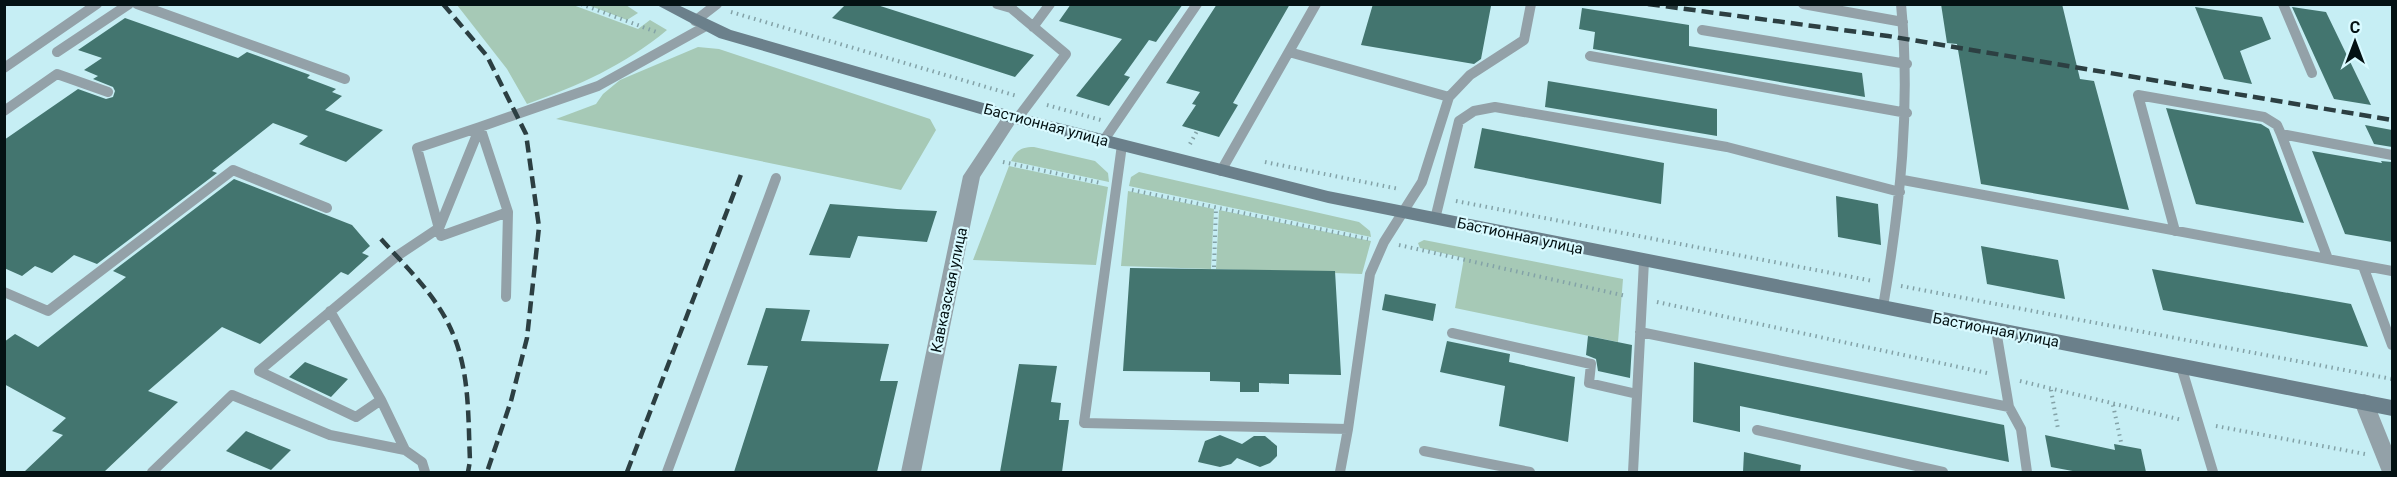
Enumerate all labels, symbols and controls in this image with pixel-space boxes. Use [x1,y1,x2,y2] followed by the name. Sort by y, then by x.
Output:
[2325,12,2385,72] north arrow
[2350,18,2360,37] text: С
[982,100,1110,150] street label: Бастионная улица
[1455,214,1585,258] street label: Бастионная улица
[927,226,971,354] street label: Кавказская улица
[1931,309,2061,351] street label: Бастионная улица

